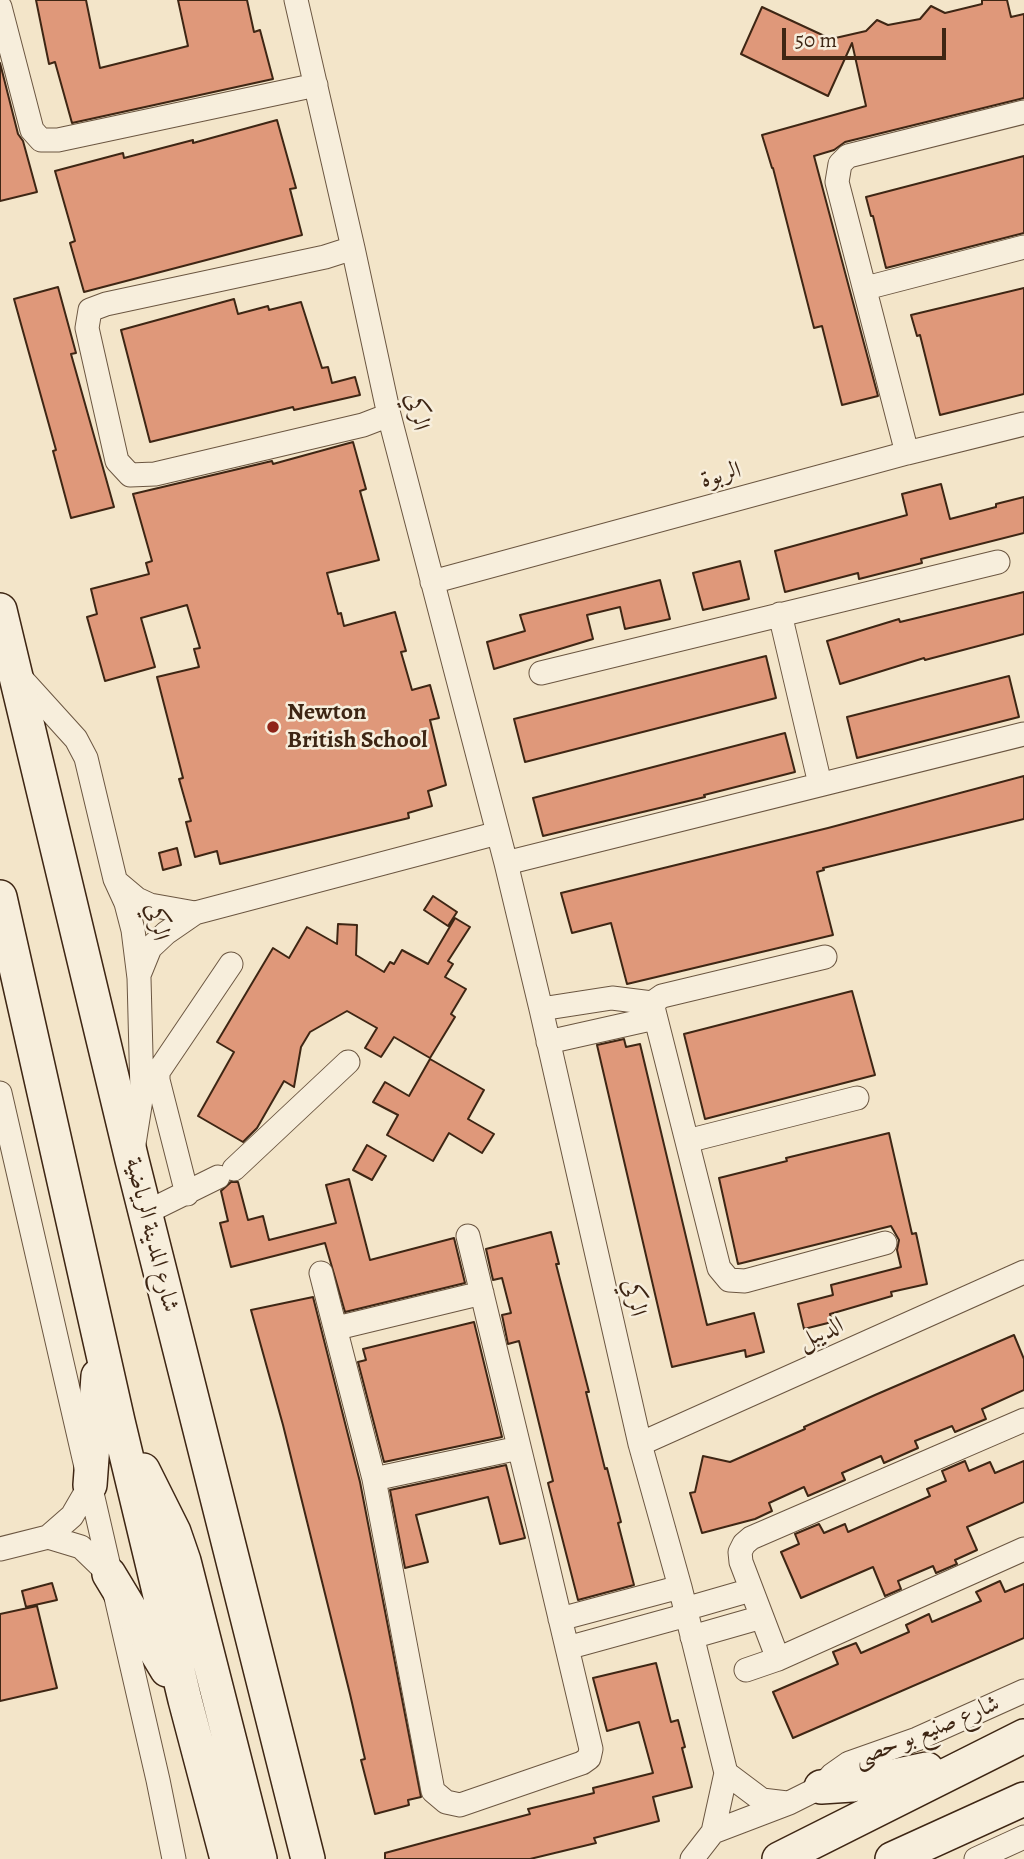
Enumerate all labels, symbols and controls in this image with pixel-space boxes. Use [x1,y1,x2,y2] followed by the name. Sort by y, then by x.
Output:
[786,14,950,58] scale bar
[795,26,837,54] text: 50 m
[398,391,434,433] street label: الركي
[697,457,745,495] street label: الربوة
[287,699,428,755] place label: Newton British School
[265,719,281,735] marker: Newton British School
[138,901,174,943] street label: الركي
[118,1155,184,1315] street label: شارع المدينة الرياضية
[615,1277,651,1319] street label: الركي
[794,1311,848,1357] street label: الديبل
[850,1690,1004,1774] street label: شارع صنيع بو حصى

